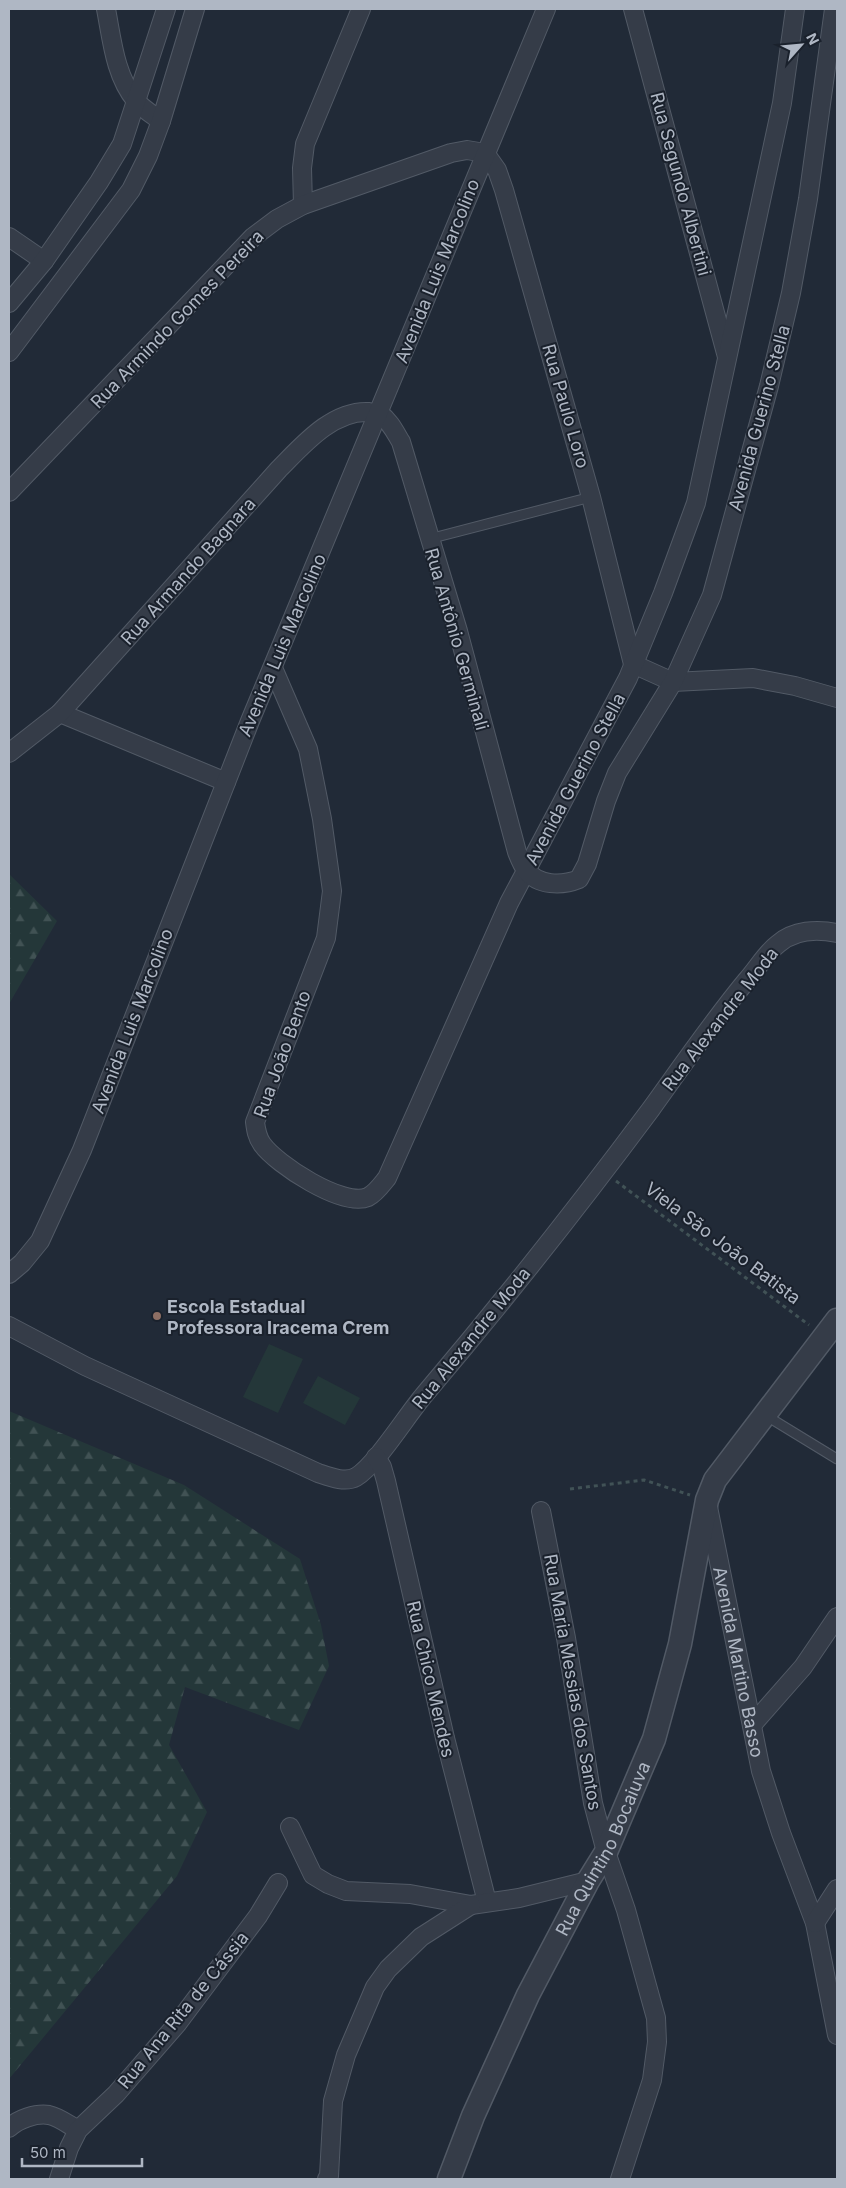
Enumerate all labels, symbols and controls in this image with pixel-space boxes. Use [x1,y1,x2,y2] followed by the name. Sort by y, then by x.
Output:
[776,20,826,70] north arrow
[803,30,823,47] text: N
[646,90,716,278] street label: Rua Segundo Albertini
[390,176,484,366] street label: Avenida Luis Marcolino
[86,226,268,412] street label: Rua Armindo Gomes Pereira
[724,323,794,513] street label: Avenida Guerino Stella
[538,342,594,470] street label: Rua Paulo Loro
[116,493,260,649] street label: Rua Armando Bagnara
[421,546,493,732] street label: Rua Antônio Germinali
[234,550,330,740] street label: Avenida Luis Marcolino
[521,689,629,869] street label: Avenida Guerino Stella
[87,926,177,1116] street label: Avenida Luis Marcolino
[658,943,782,1095] street label: Rua Alexandre Moda
[249,987,315,1121] street label: Rua João Bento
[641,1178,805,1308] street label: Viela São João Batista
[407,1263,535,1413] street label: Rua Alexandre Moda
[167,1296,390,1338] place label: Escola Estadual Professora Iracema Crem
[151,1310,163,1322] marker: Escola Estadual Professora Iracema Crem
[540,1552,606,1812] street label: Rua Maria Messias dos Santos
[710,1564,769,1759] street label: Avenida Martino Basso
[403,1599,459,1759] street label: Rua Chico Mendes
[551,1758,654,1939] street label: Rua Quintino Bocaiuva
[113,1927,253,2093] street label: Rua Ana Rita de Cássia
[22,2136,142,2168] scale bar
[30,2143,66,2162] text: 50 m

